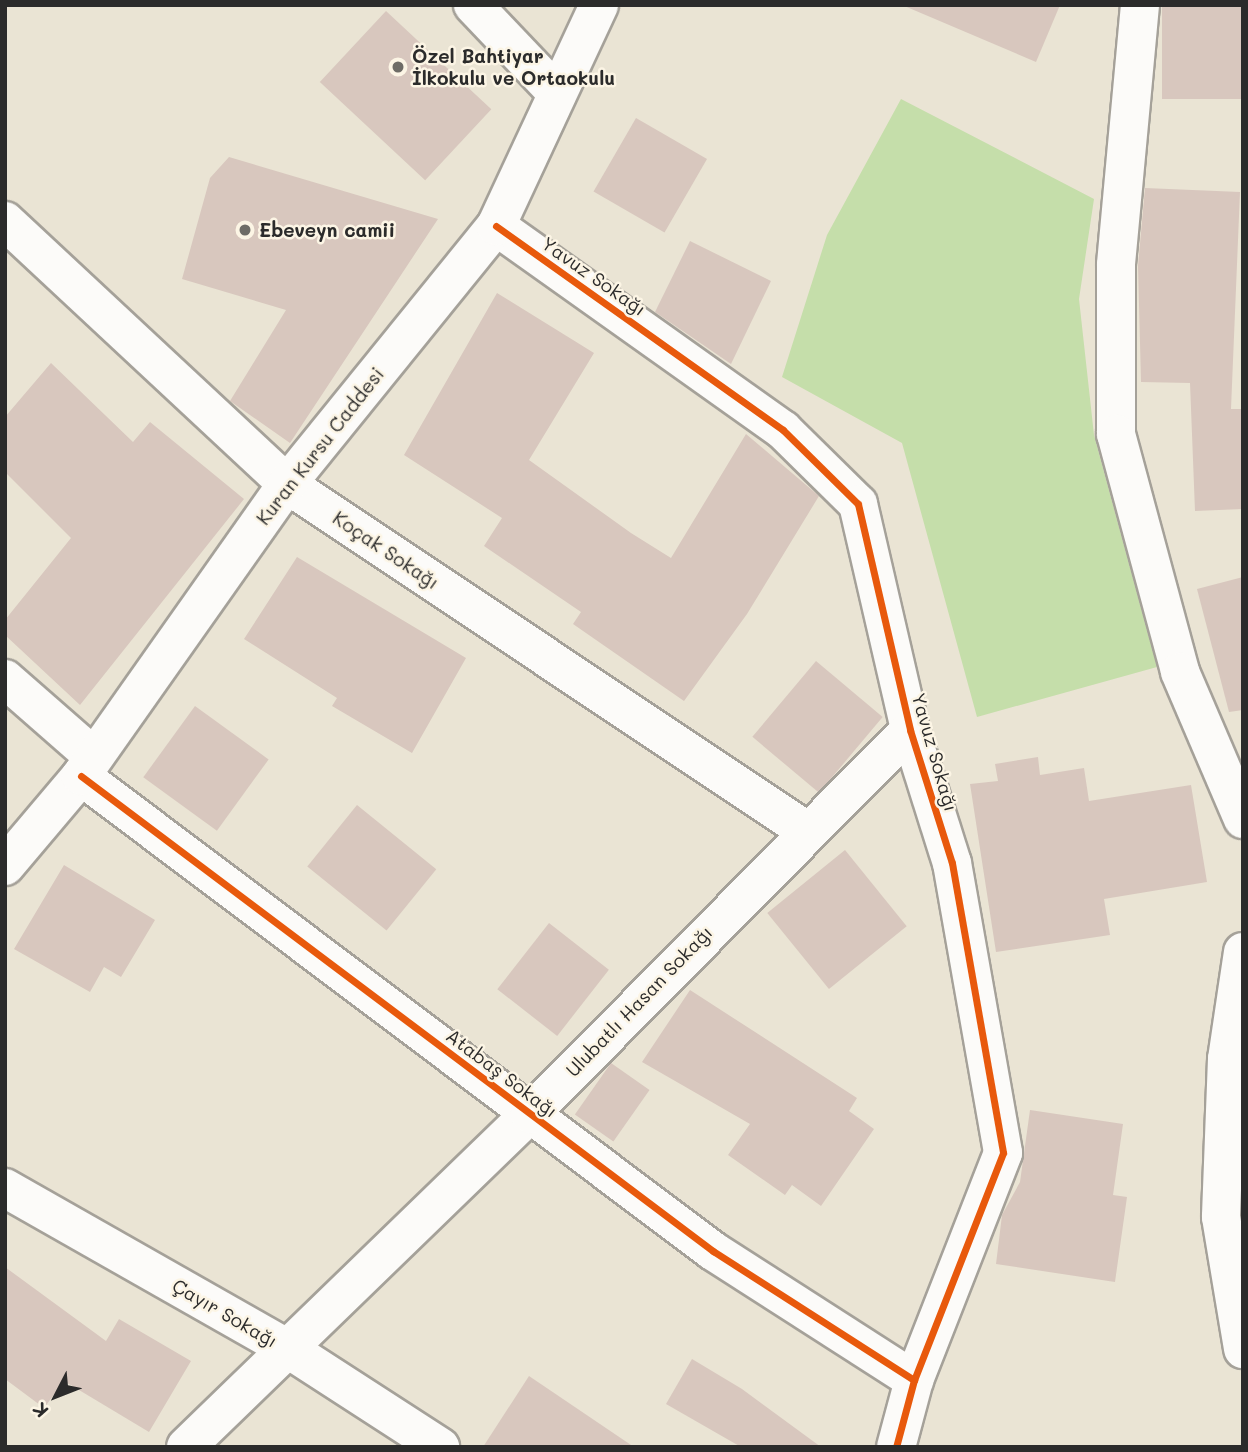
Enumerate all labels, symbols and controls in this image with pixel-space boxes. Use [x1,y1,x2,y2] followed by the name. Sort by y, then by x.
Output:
[412,45,615,89] place label: Özel Bahtiyar İlkokulu ve Ortaokulu
[390,59,406,75] marker: Özel Bahtiyar İlkokulu ve Ortaokulu
[259,219,395,241] place label: Ebeveyn camii
[237,222,253,238] marker: Ebeveyn camii
[537,232,651,320] street label: Yavuz Sokağı
[251,363,389,529] street label: Kuran Kursu Caddesi
[329,506,443,594] street label: Koçak Sokağı
[907,690,963,814] street label: Yavuz Sokağı
[561,921,717,1081] street label: Ulubatlı Hasan Sokağı
[442,1024,562,1122] street label: Atabaş Sokağı
[168,1274,282,1352] street label: Çayır Sokağı
[21,1361,91,1431] north arrow
[27,1397,54,1423] text: K

